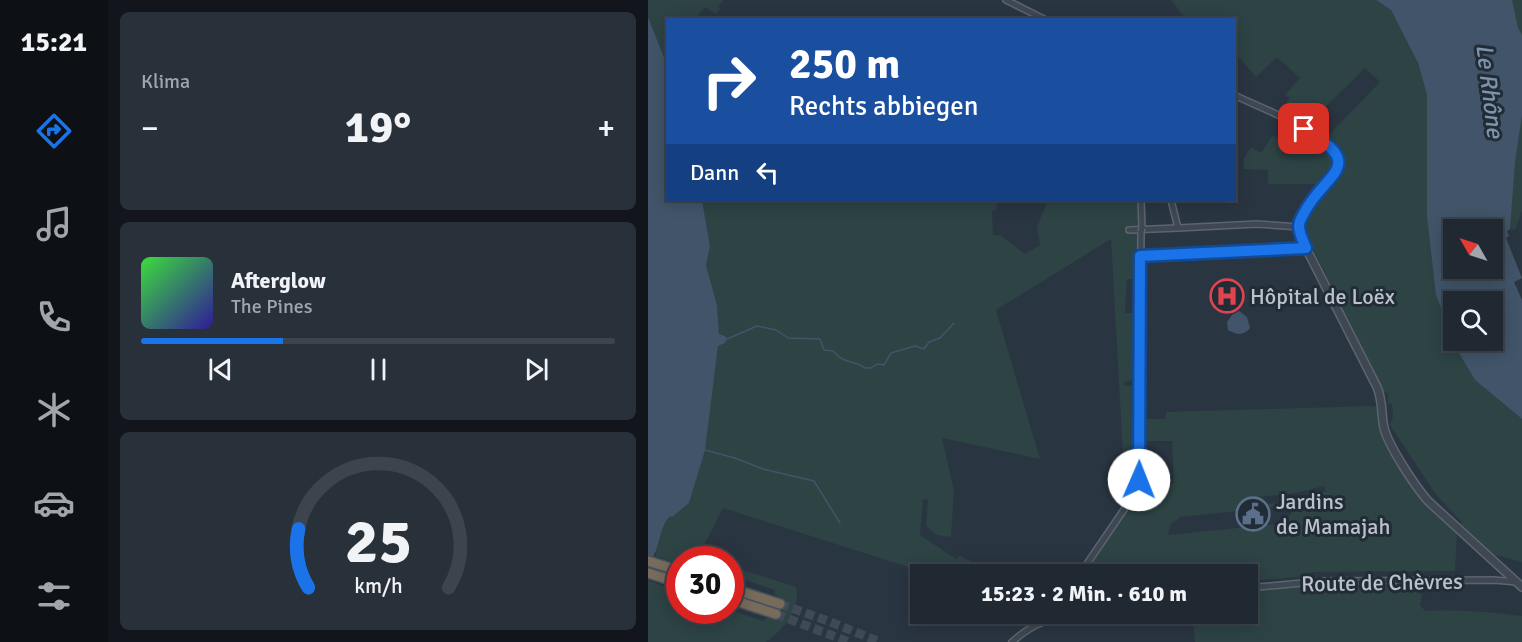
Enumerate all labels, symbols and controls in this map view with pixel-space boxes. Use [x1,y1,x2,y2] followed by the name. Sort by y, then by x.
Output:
[21,26,87,59] text: 15:21
[789,39,900,90] text: 250 m
[690,42,768,120] icon: right
[1469,42,1511,141] water label: Le Rhône
[141,69,190,94] text: Klima
[789,90,979,123] text: Rechts abbiegen
[345,100,411,155] text: 19°
[1278,103,1329,154] pin
[141,108,159,149] text: −
[597,108,615,149] text: +
[33,110,75,152] icon: directions
[1287,112,1320,145] icon: arrive
[751,156,784,189] icon: left
[690,159,739,186] text: Dann
[33,203,75,245] icon: music
[1443,219,1503,279] north arrow
[1443,219,1503,351] map controls
[231,267,326,294] text: Afterglow
[1209,278,1245,314] hospital icon: Hôpital de Loëx
[1250,283,1395,310] place label: Hôpital de Loëx
[1443,291,1503,351] button: search
[231,294,313,319] text: The Pines
[33,296,75,338] icon: phone
[204,353,237,386] icon: previous
[362,353,395,386] icon: pause
[520,353,553,386] icon: next
[33,389,75,431] icon: climate
[1107,448,1171,512] position arrow
[33,482,75,524] icon: car
[1276,488,1390,540] place label: Jardins de Mamajah
[1235,496,1271,532] public building icon: Jardins de Mamajah
[344,503,412,580] text: 25
[666,546,744,624] speed limit sign: 30
[1301,568,1463,597] street label: Route de Chèvres
[354,573,402,599] text: km/h
[33,575,75,617] icon: filters
[981,580,1187,607] text: 15:23 · 2 Min. · 610 m

